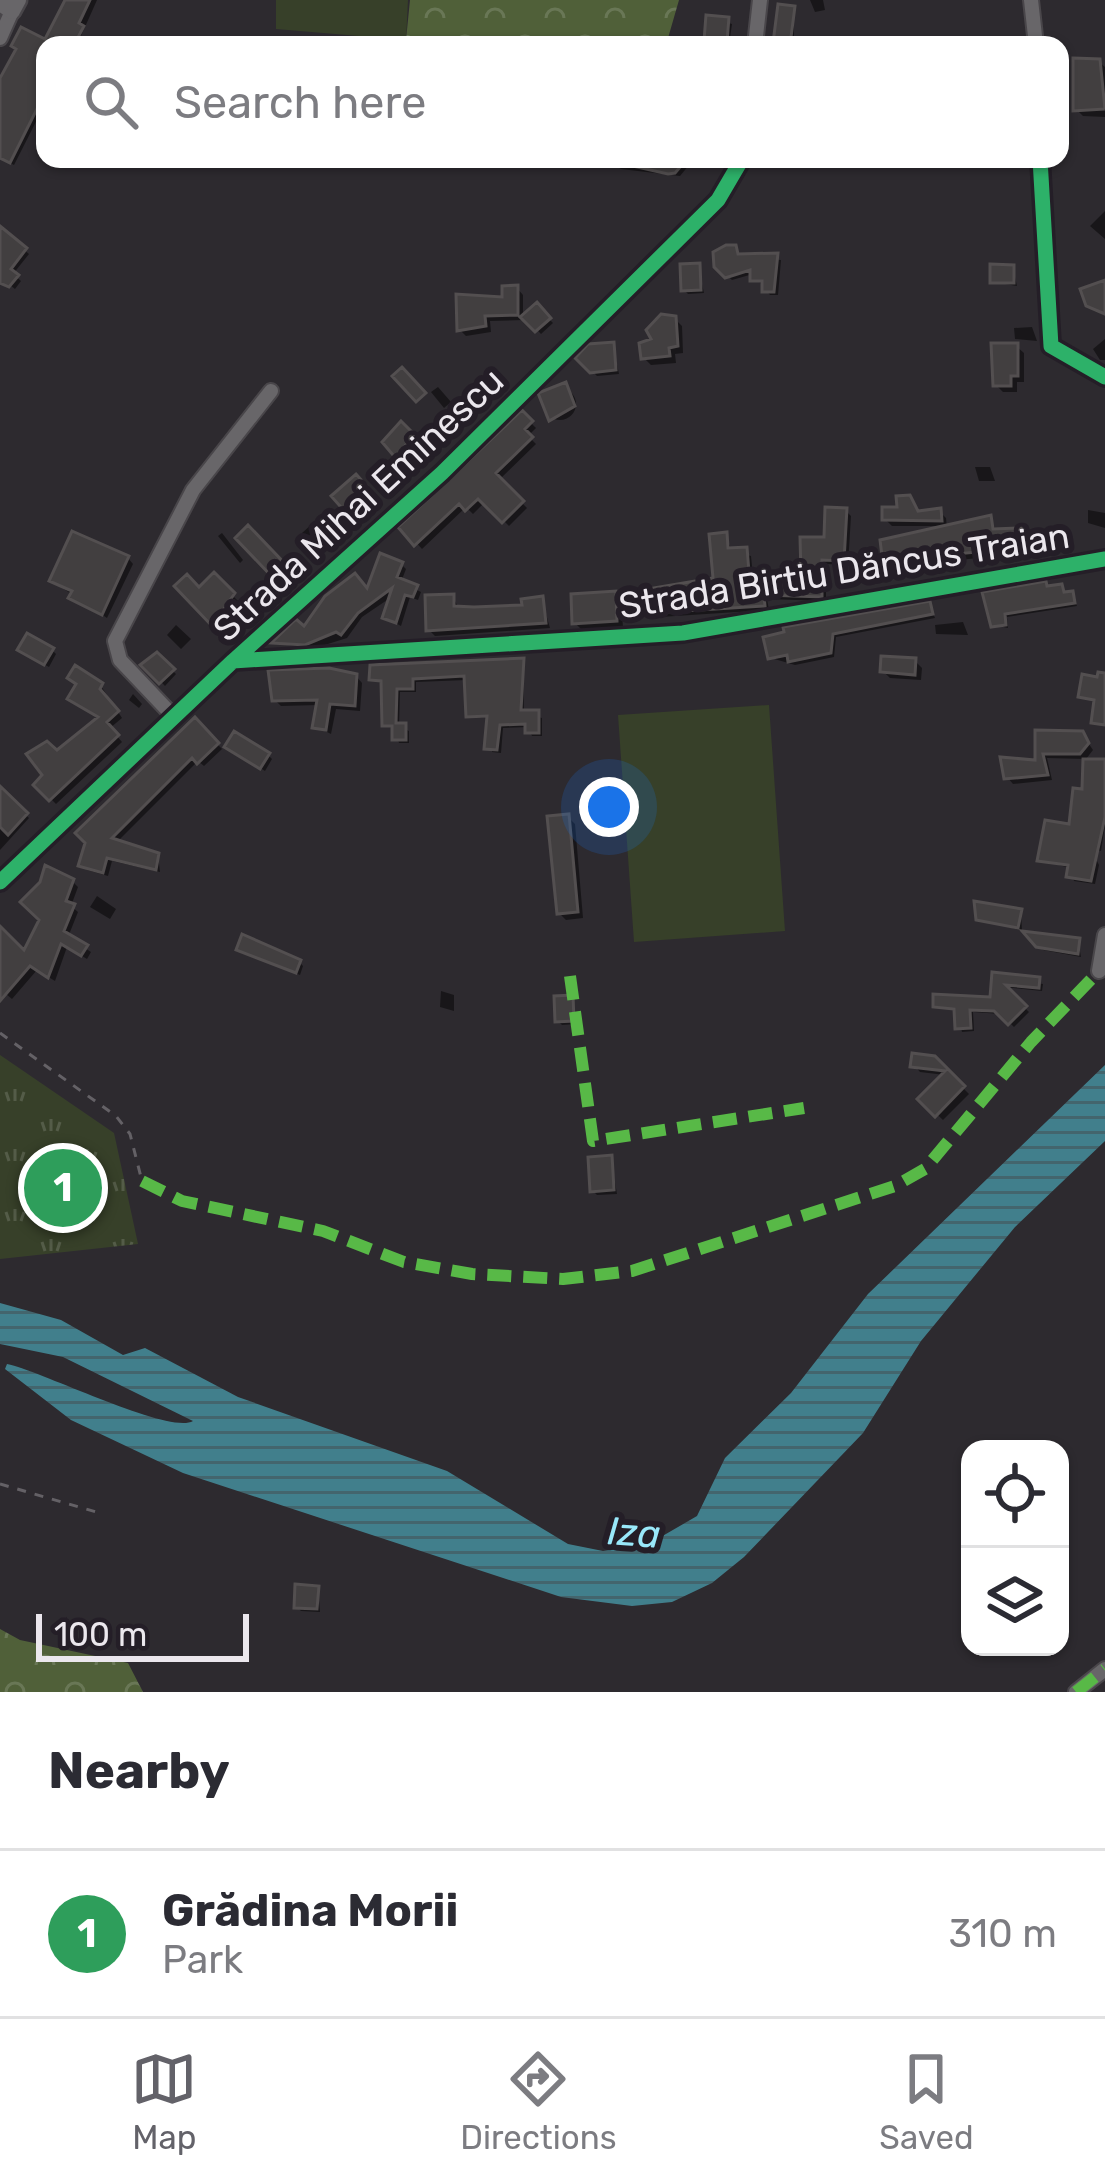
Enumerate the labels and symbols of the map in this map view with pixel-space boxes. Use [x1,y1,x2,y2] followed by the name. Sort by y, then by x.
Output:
[204,359,512,650] street label: Strada Mihai Eminescu
[616,514,1072,627] street label: Strada Birtiu Dăncus Traian
[579,777,639,837] your location
[24,1143,102,1233] pin: 1
[606,1508,662,1558] water label: Iza
[36,1608,249,1661] scale bar

